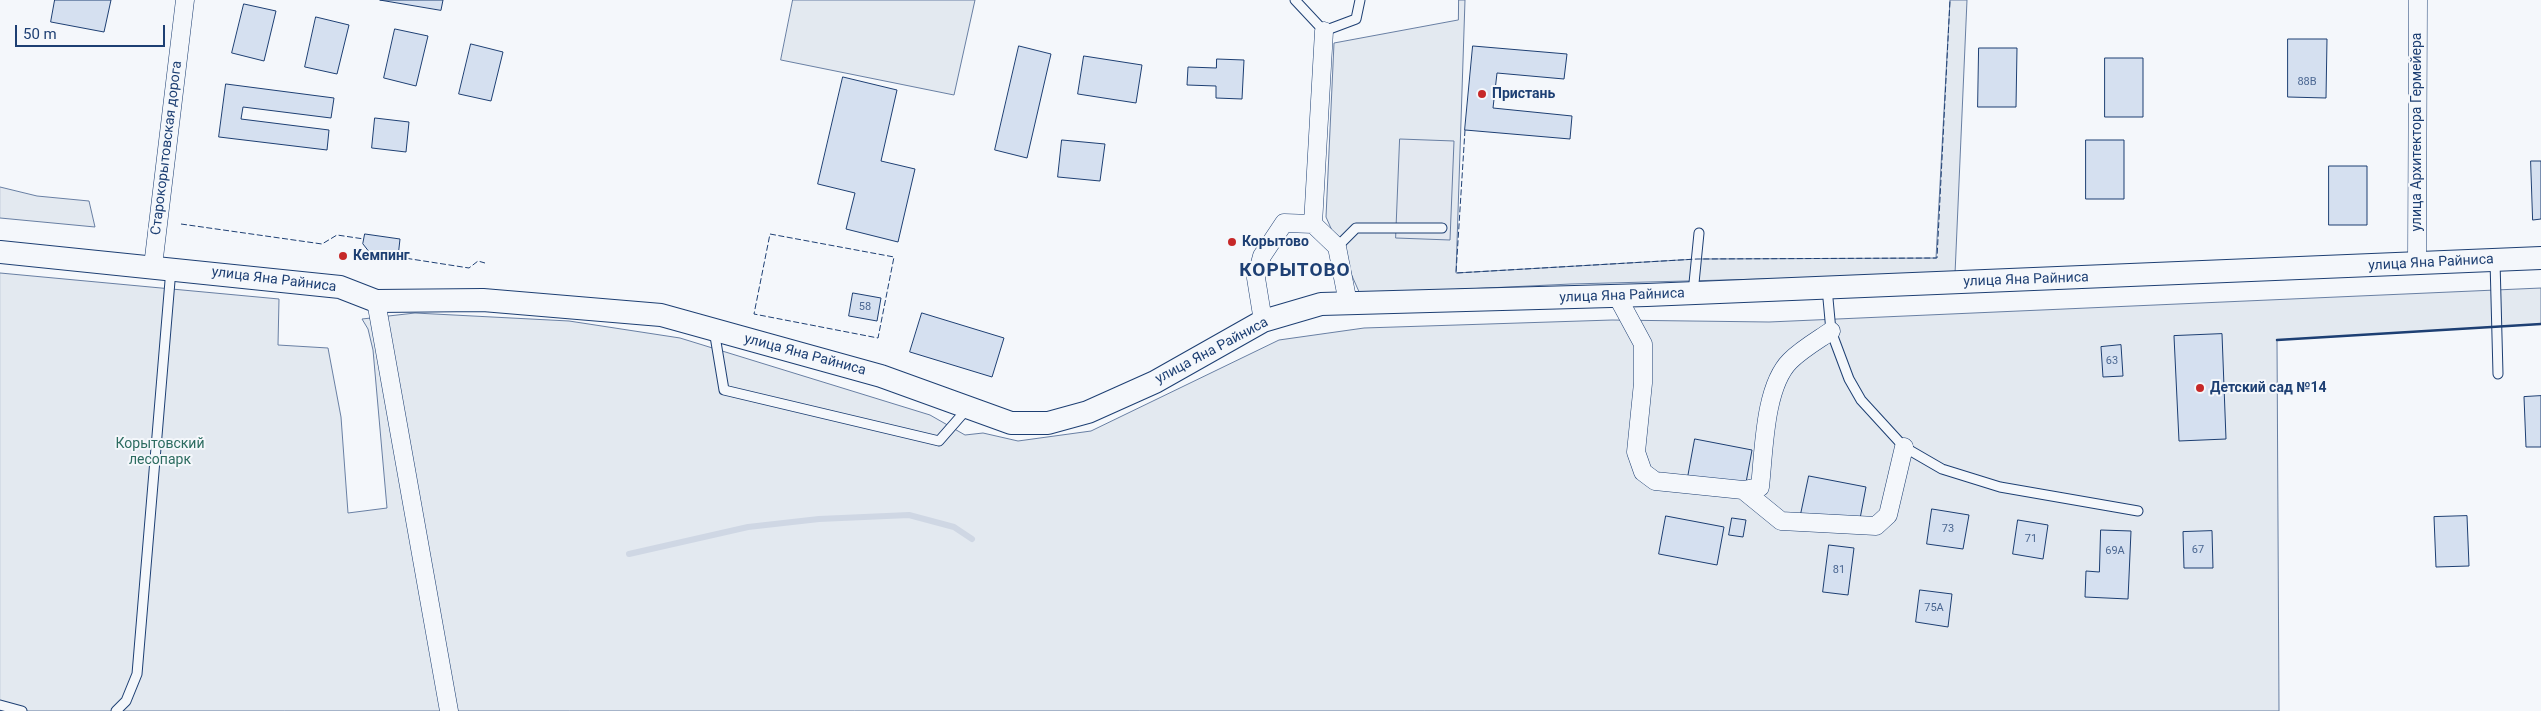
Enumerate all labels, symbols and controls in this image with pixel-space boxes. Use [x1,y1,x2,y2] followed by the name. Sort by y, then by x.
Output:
[18,15,168,47] scale bar
[23,25,57,43] text: 50 m
[2409,33,2425,231] street label: улица Архитектора Гермейера
[148,60,186,236] street label: Старокорытовская дорога
[2297,75,2317,89] house number: 88В
[1492,86,1555,102] place label: Пристань
[1476,88,1488,100] marker: Пристань
[1242,234,1309,250] place label: Корытово
[1226,236,1238,248] marker: Корытово
[353,248,410,264] place label: Кемпинг
[337,250,349,262] marker: Кемпинг
[2368,251,2494,275] street label: улица Яна Райниса
[1238,260,1352,282] district label: КОРЫТОВО
[211,264,337,296] street label: улица Яна Райниса
[1963,269,2089,291] street label: улица Яна Райниса
[1559,285,1685,307] street label: улица Яна Райниса
[859,300,871,314] house number: 58
[1153,314,1271,388] street label: улица Яна Райниса
[742,331,868,379] street label: улица Яна Райниса
[2106,354,2118,368] house number: 63
[2210,380,2326,396] place label: Детский сад №14
[2194,382,2206,394] marker: Детский сад №14
[115,436,205,468] park label: Корытовский лесопарк
[1942,522,1954,536] house number: 73
[2025,532,2037,546] house number: 71
[2192,543,2204,557] house number: 67
[2105,544,2125,558] house number: 69А
[1833,563,1845,577] house number: 81
[1924,601,1944,615] house number: 75А

